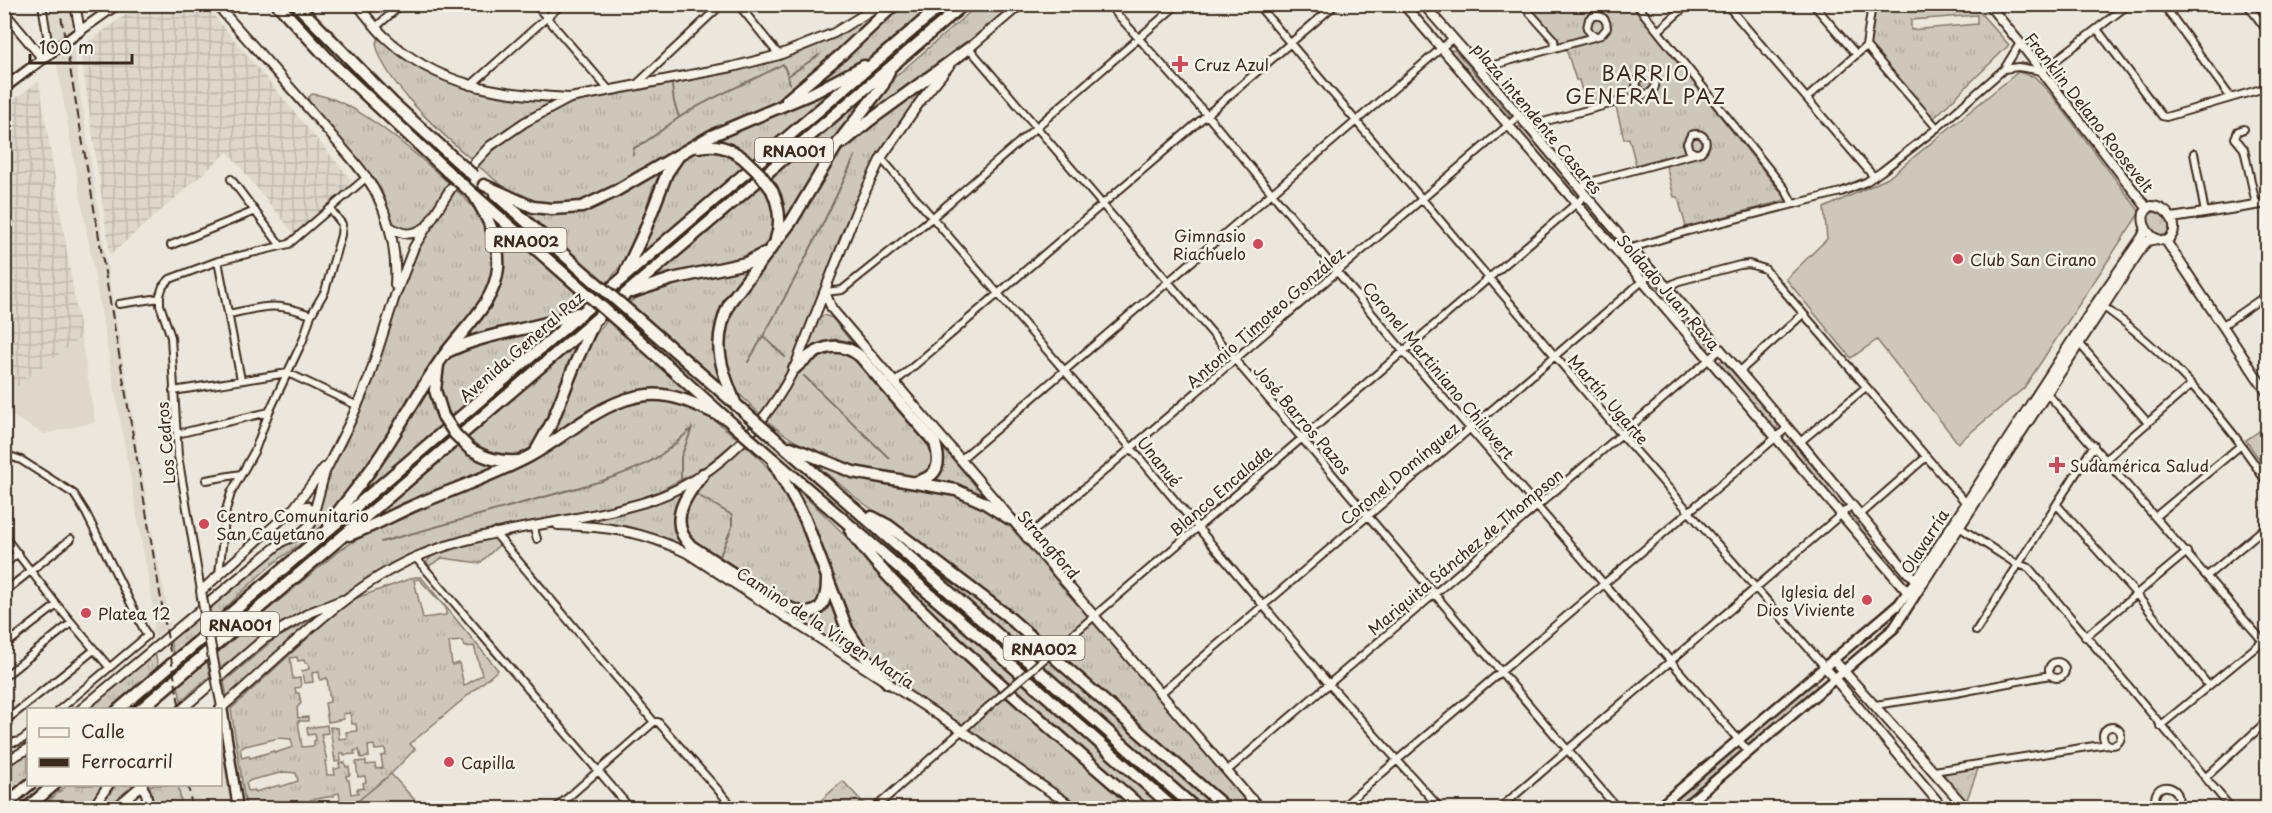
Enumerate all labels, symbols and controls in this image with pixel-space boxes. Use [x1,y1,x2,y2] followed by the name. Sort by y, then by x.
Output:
[30,27,132,65] scale bar
[2020,27,2161,198] street label: Franklin Delano Roosevelt
[39,33,94,60] text: 100 m
[1467,37,1609,199] street label: plaza intendente Casares
[1194,52,1269,76] place label: Cruz Azul
[1171,55,1189,73] marker: Cruz Azul
[1565,58,1727,111] district label: BARRIO GENERAL PAZ
[755,138,833,162] road number: RNA001
[1173,223,1246,265] place label: Gimnasio Riachuelo
[486,228,566,252] road number: RNA002
[1612,229,1726,355] street label: Soldado Juan Rava
[1251,237,1265,251] marker: Gimnasio Riachuelo
[1180,241,1350,393] street label: Antonio Timoteo González
[1970,247,2097,271] place label: Club San Cirano
[1951,252,1965,266] marker: Club San Cirano
[1357,276,1521,464] street label: Coronel Martiniano Chilavert
[453,285,589,407] street label: Avenida General Paz
[1563,349,1655,449] street label: Martín Ugarte
[1248,359,1358,479] street label: José Barros Pazos
[149,401,181,485] street label: Los Cedros
[1334,416,1464,530] street label: Coronel Domínguez
[1132,431,1188,492] street label: Unanué
[1164,439,1276,541] street label: Blanco Encalada
[2070,453,2209,477] place label: Sudamérica Salud
[2048,456,2066,474] marker: Sudamérica Salud
[1362,462,1568,640] street label: Mariquita Sánchez de Thompson
[216,503,369,545] place label: Centro Comunitario San Cayetano
[1012,504,1086,584] street label: Strangford
[1894,504,1954,578] street label: Olavarría
[197,517,211,531] marker: Centro Comunitario San Cayetano
[732,560,920,694] street label: Camino de la Virgen María
[1756,579,1855,621] place label: Iglesia del Dios Viviente
[1860,593,1874,607] marker: Iglesia del Dios Viviente
[98,601,171,625] place label: Platea 12
[79,606,93,620] marker: Platea 12
[201,612,279,636] road number: RNA001
[1004,636,1084,660] road number: RNA002
[27,708,222,786] legend
[81,717,125,744] text: Calle
[81,747,173,774] text: Ferrocarril
[461,750,515,774] place label: Capilla
[442,755,456,769] marker: Capilla

